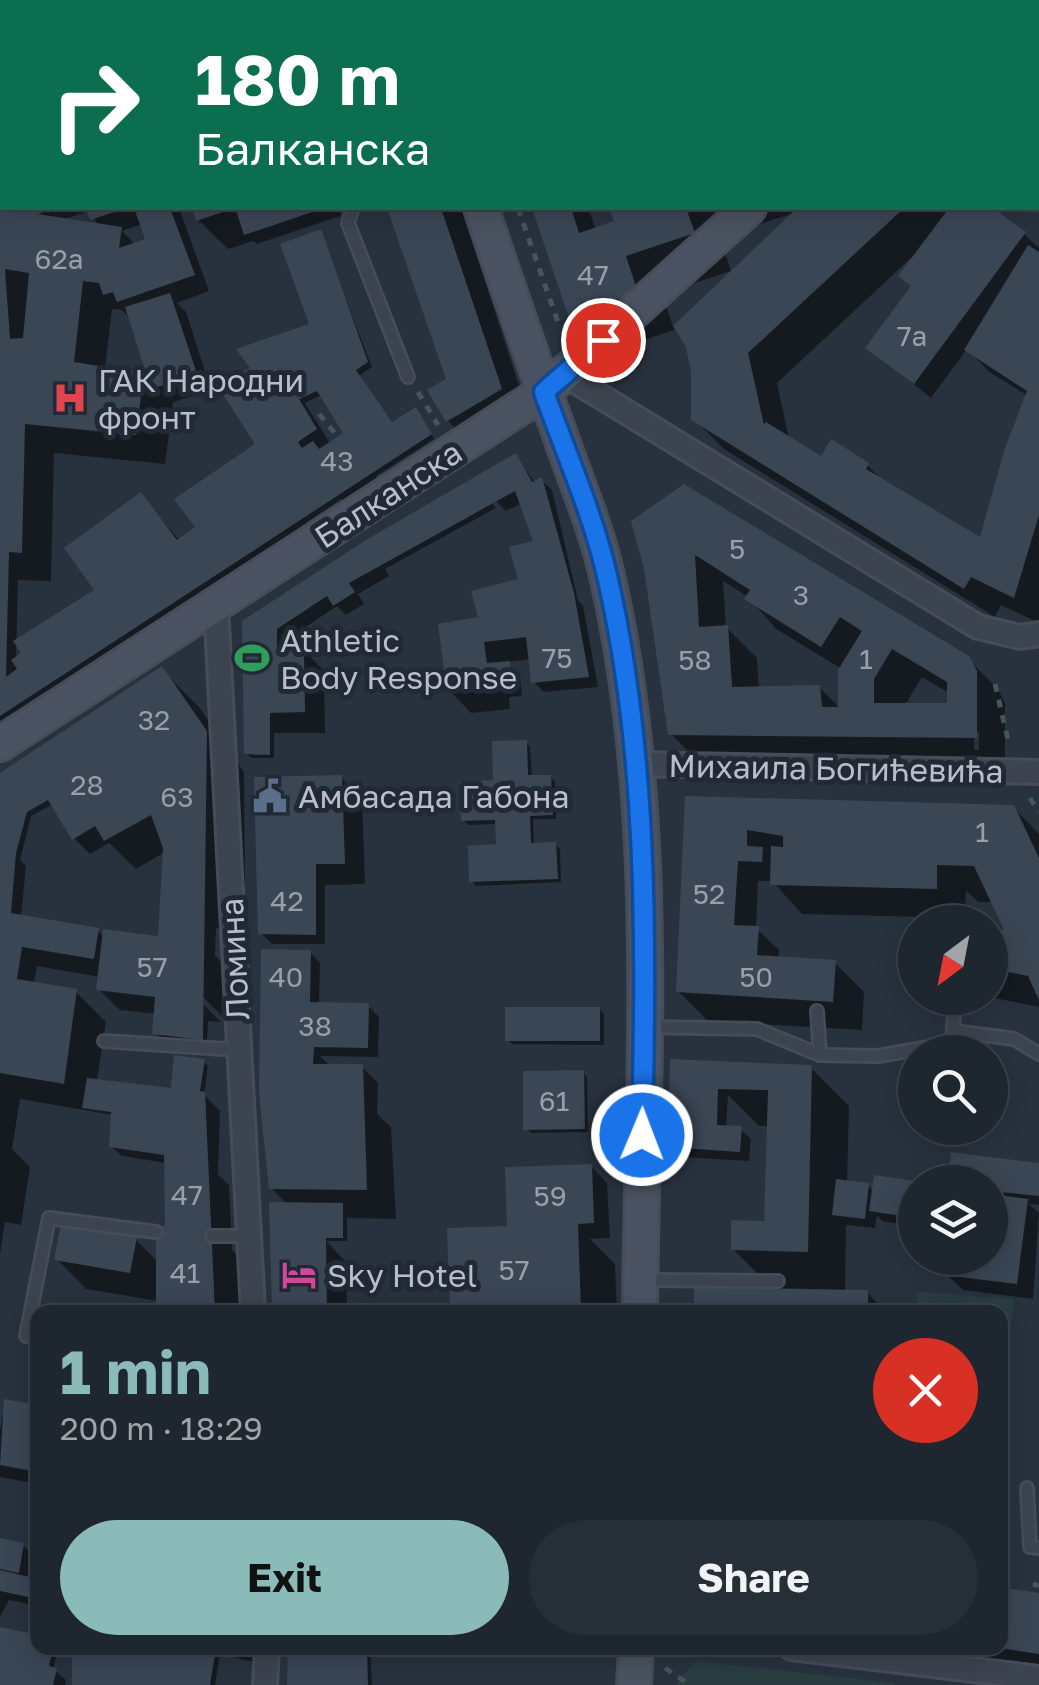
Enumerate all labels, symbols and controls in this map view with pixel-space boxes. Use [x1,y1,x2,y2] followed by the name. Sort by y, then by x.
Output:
[195,36,400,120] text: 180 m
[30,40,160,170] icon: right
[195,121,430,175] text: Балканска
[34,242,84,275] house number: 62a
[577,258,609,291] house number: 47
[561,298,646,383] pin
[576,313,631,368] icon: arrive
[897,319,927,352] house number: 7a
[98,361,304,436] place label: ГАК Народни фронт
[51,379,89,417] hospital icon: ГАК Народни фронт
[307,432,469,556] street label: Балканска
[320,444,354,477] house number: 43
[729,532,745,565] house number: 5
[793,578,809,611] house number: 3
[280,621,517,696] place label: Athletic Body Response
[233,639,271,677] sports icon: Athletic Body Response
[541,641,573,674] house number: 75
[859,642,873,675] house number: 1
[678,643,712,676] house number: 58
[138,703,170,736] house number: 32
[668,746,1004,790] street label: Михаила Богићевића
[70,768,104,801] house number: 28
[251,777,289,815] public building icon: Амбасада Габона
[298,777,570,815] place label: Амбасада Габона
[160,780,194,813] house number: 63
[975,815,989,848] house number: 1
[693,877,725,910] house number: 52
[270,884,304,917] house number: 42
[212,897,256,1021] street label: Ломина
[898,905,1008,1015] north arrow
[898,905,1008,1275] map controls
[136,950,168,983] house number: 57
[269,960,303,993] house number: 40
[739,960,773,993] house number: 50
[298,1009,332,1042] house number: 38
[898,1035,1008,1145] button: search
[590,1083,694,1187] position arrow
[539,1084,569,1117] house number: 61
[898,1165,1008,1275] button: layers
[171,1178,203,1211] house number: 47
[533,1179,567,1212] house number: 59
[498,1253,530,1286] house number: 57
[170,1256,200,1289] house number: 41
[280,1256,318,1294] hotel icon: Sky Hotel
[327,1256,477,1294] place label: Sky Hotel
[60,1335,211,1407] text: 1 min
[873,1338,978,1443] button: close
[60,1409,263,1447] text: 200 m · 18:29
[60,1520,509,1635] button: Exit
[529,1520,978,1635] button: Share

